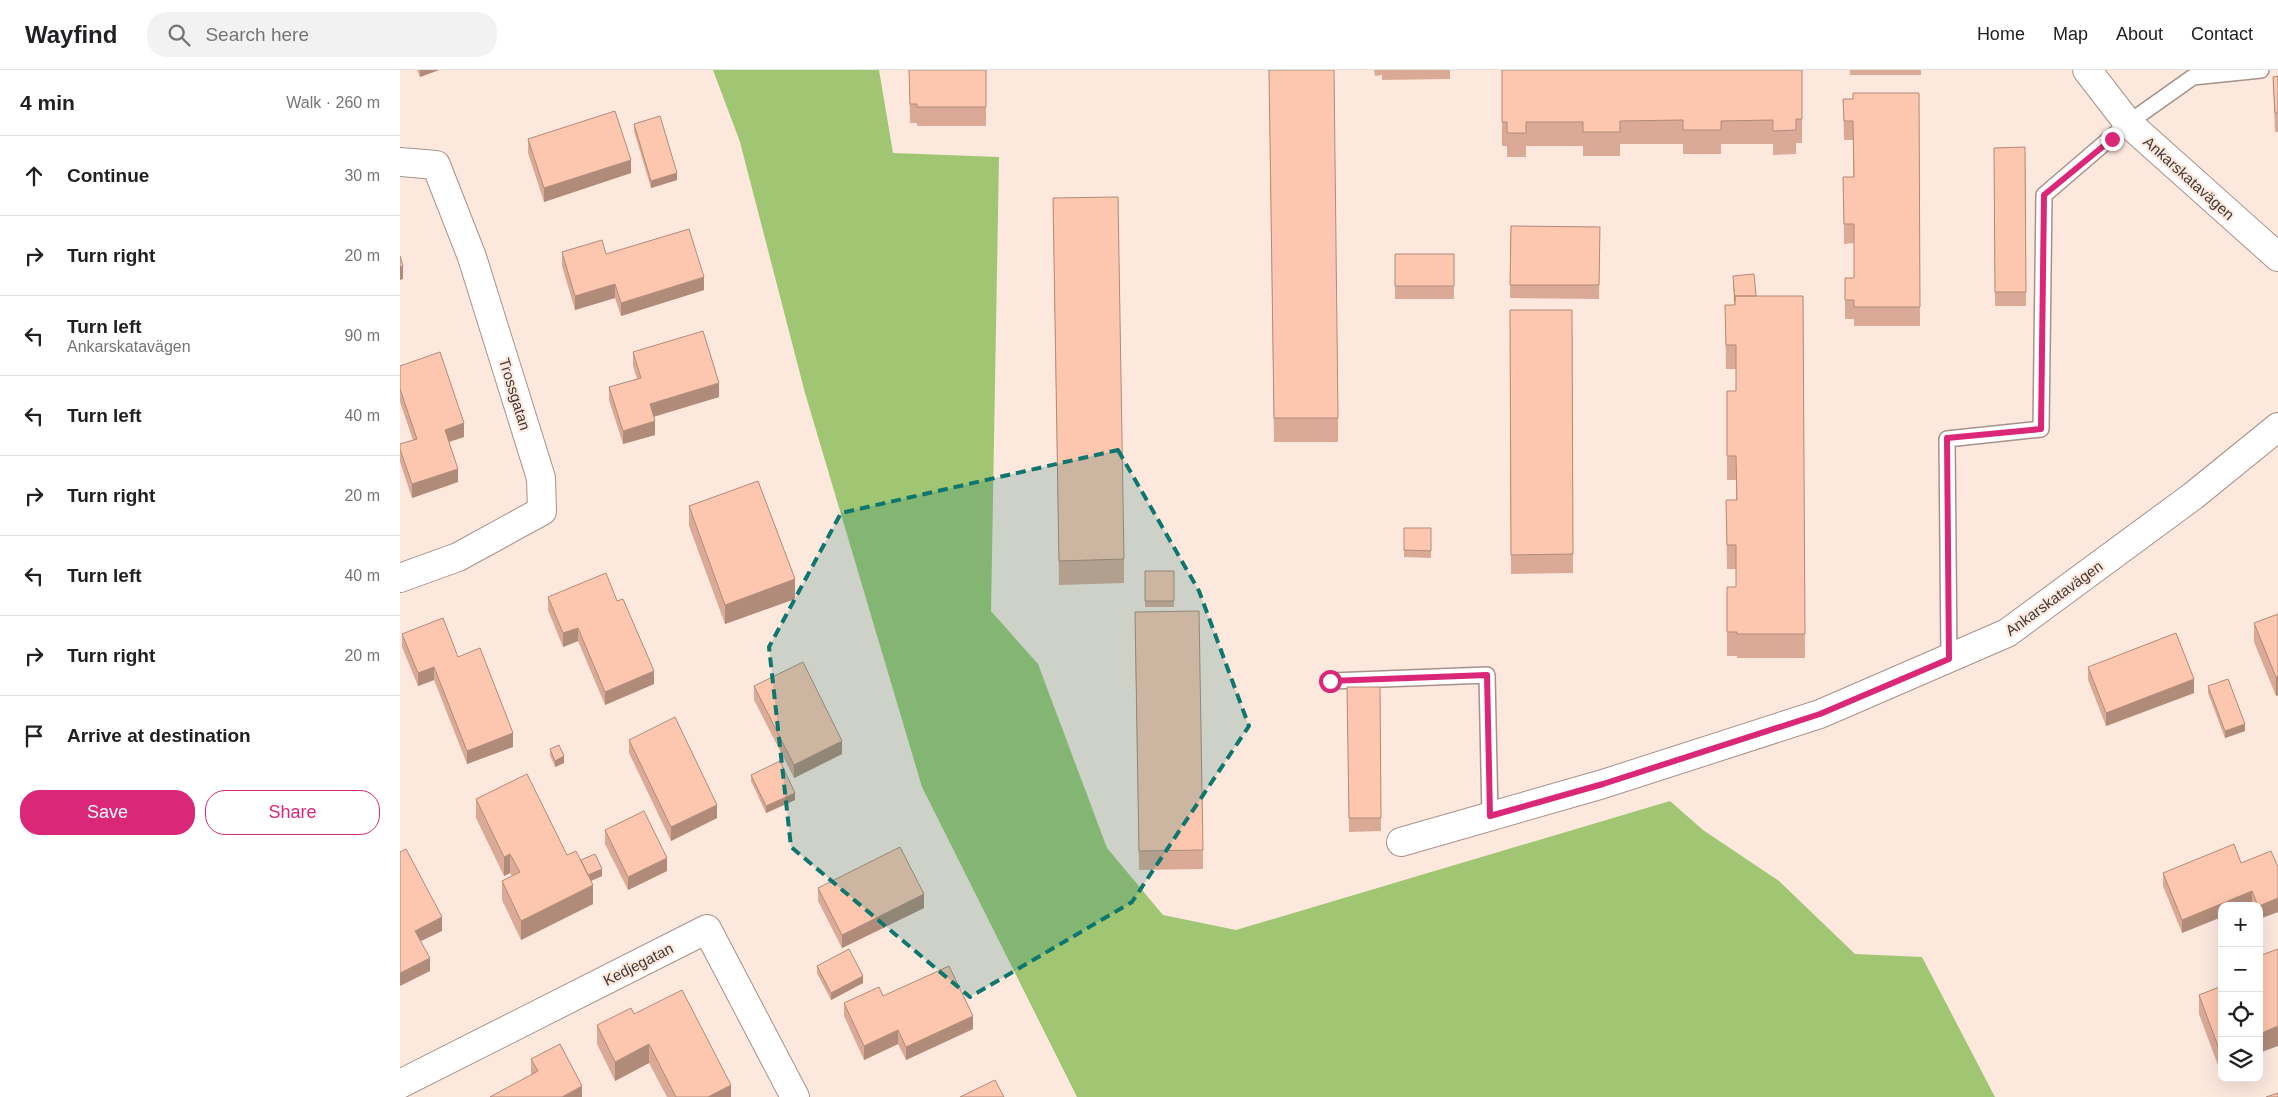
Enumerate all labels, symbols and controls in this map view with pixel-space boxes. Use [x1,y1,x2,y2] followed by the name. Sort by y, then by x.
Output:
[147,12,497,57] search box
[25,21,117,48] text: Wayfind
[165,21,193,49] icon: search
[205,24,309,45] text: Search here
[1977,24,2025,44] text: Home
[2053,24,2088,44] text: Map
[2116,24,2163,44] text: About
[2191,24,2253,44] text: Contact
[20,91,75,114] text: 4 min
[286,94,380,111] text: Walk · 260 m
[2101,128,2124,151] route end
[2140,133,2238,223] street label: Ankarskatavägen
[20,162,48,190] icon: ahead
[67,165,149,186] text: Continue
[344,167,380,184] text: 30 m
[20,242,48,270] icon: right
[67,245,155,266] text: Turn right
[344,247,380,264] text: 20 m
[67,316,142,337] text: Turn left
[20,322,48,350] icon: left
[344,327,380,344] text: 90 m
[67,338,191,355] text: Ankarskatavägen
[496,356,534,432] street label: Trossgatan
[20,402,48,430] icon: left
[67,405,142,426] text: Turn left
[344,407,380,424] text: 40 m
[20,482,48,510] icon: right
[67,485,155,506] text: Turn right
[344,487,380,504] text: 20 m
[2002,557,2106,639] street label: Ankarskatavägen
[20,562,48,590] icon: left
[67,565,142,586] text: Turn left
[344,567,380,584] text: 40 m
[20,642,48,670] icon: right
[67,645,155,666] text: Turn right
[344,647,380,664] text: 20 m
[1319,670,1342,693] route start
[20,722,48,750] icon: arrive
[67,725,251,746] text: Arrive at destination
[20,790,195,835] button: Save
[205,790,380,835] button: Share
[2218,902,2263,1082] map controls
[2218,902,2263,947] button: +
[600,939,676,989] street label: Kedjegatan
[2218,947,2263,992] button: −
[2218,992,2263,1037] button: locate
[2218,1037,2263,1082] button: layers

